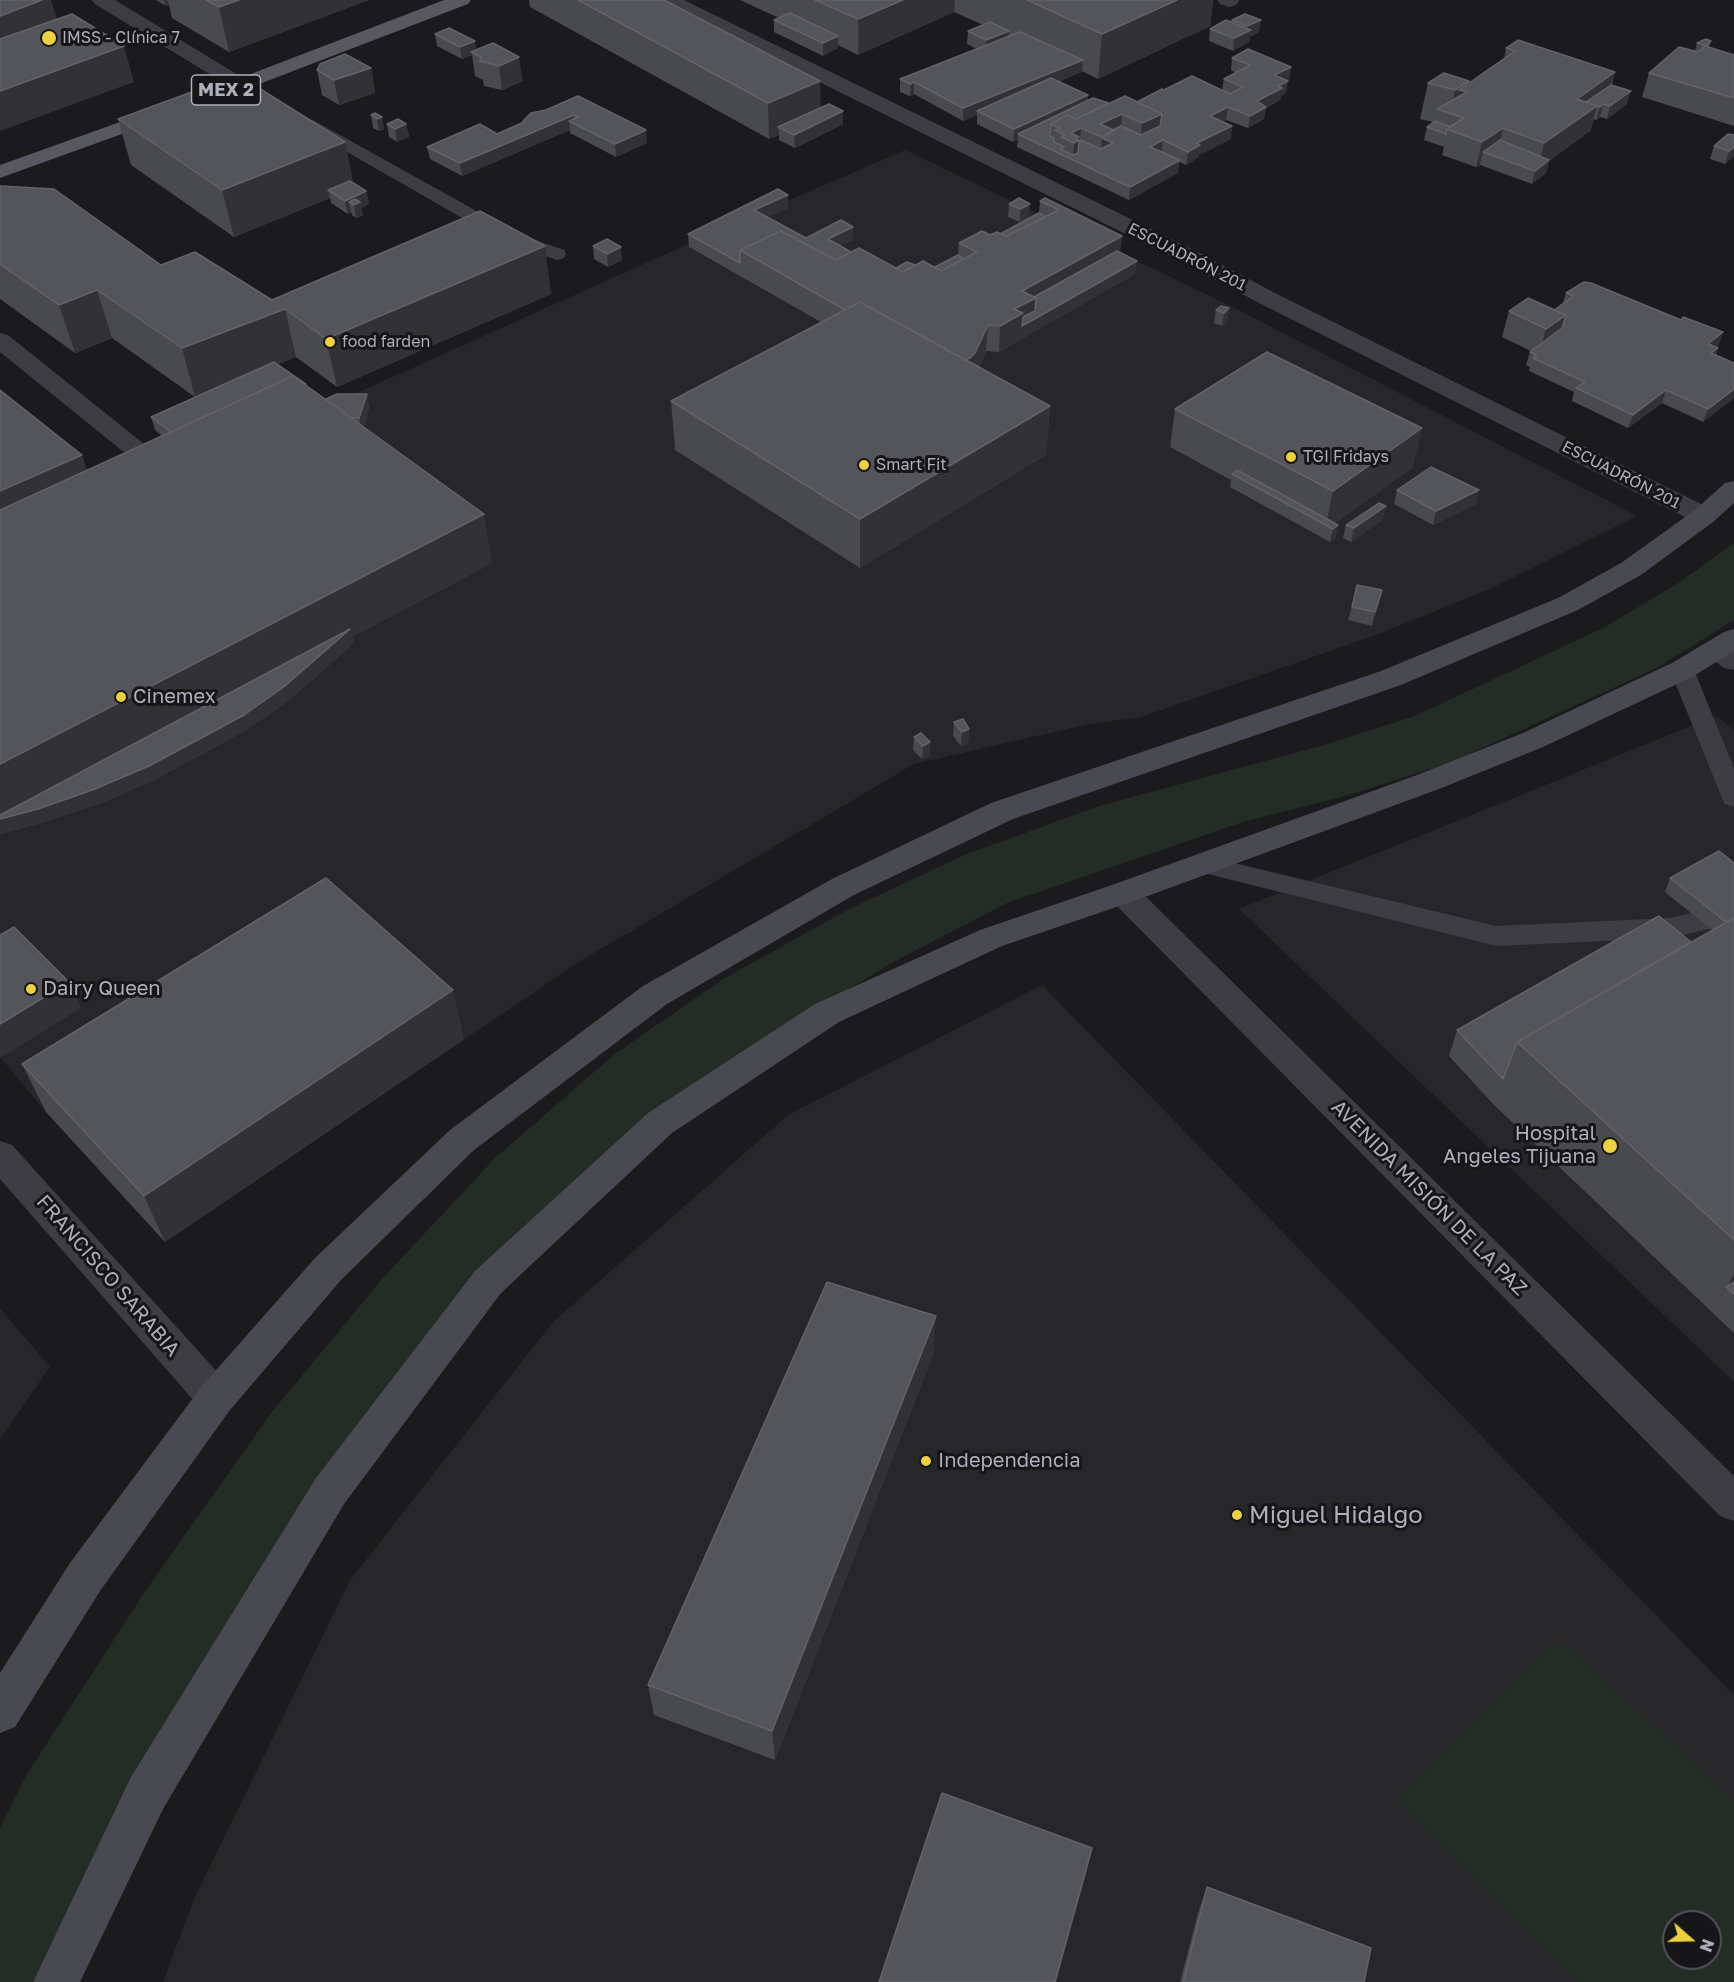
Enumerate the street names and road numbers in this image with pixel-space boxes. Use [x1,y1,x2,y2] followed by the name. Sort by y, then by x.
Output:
[192,75,260,105] road number: MEX 2
[1125,219,1249,295] street label: ESCUADRÓN 201
[1559,437,1683,513] street label: ESCUADRÓN 201
[1326,1095,1532,1301] street label: AVENIDA MISIÓN DE LA PAZ
[31,1190,185,1362] street label: FRANCISCO SARABIA

